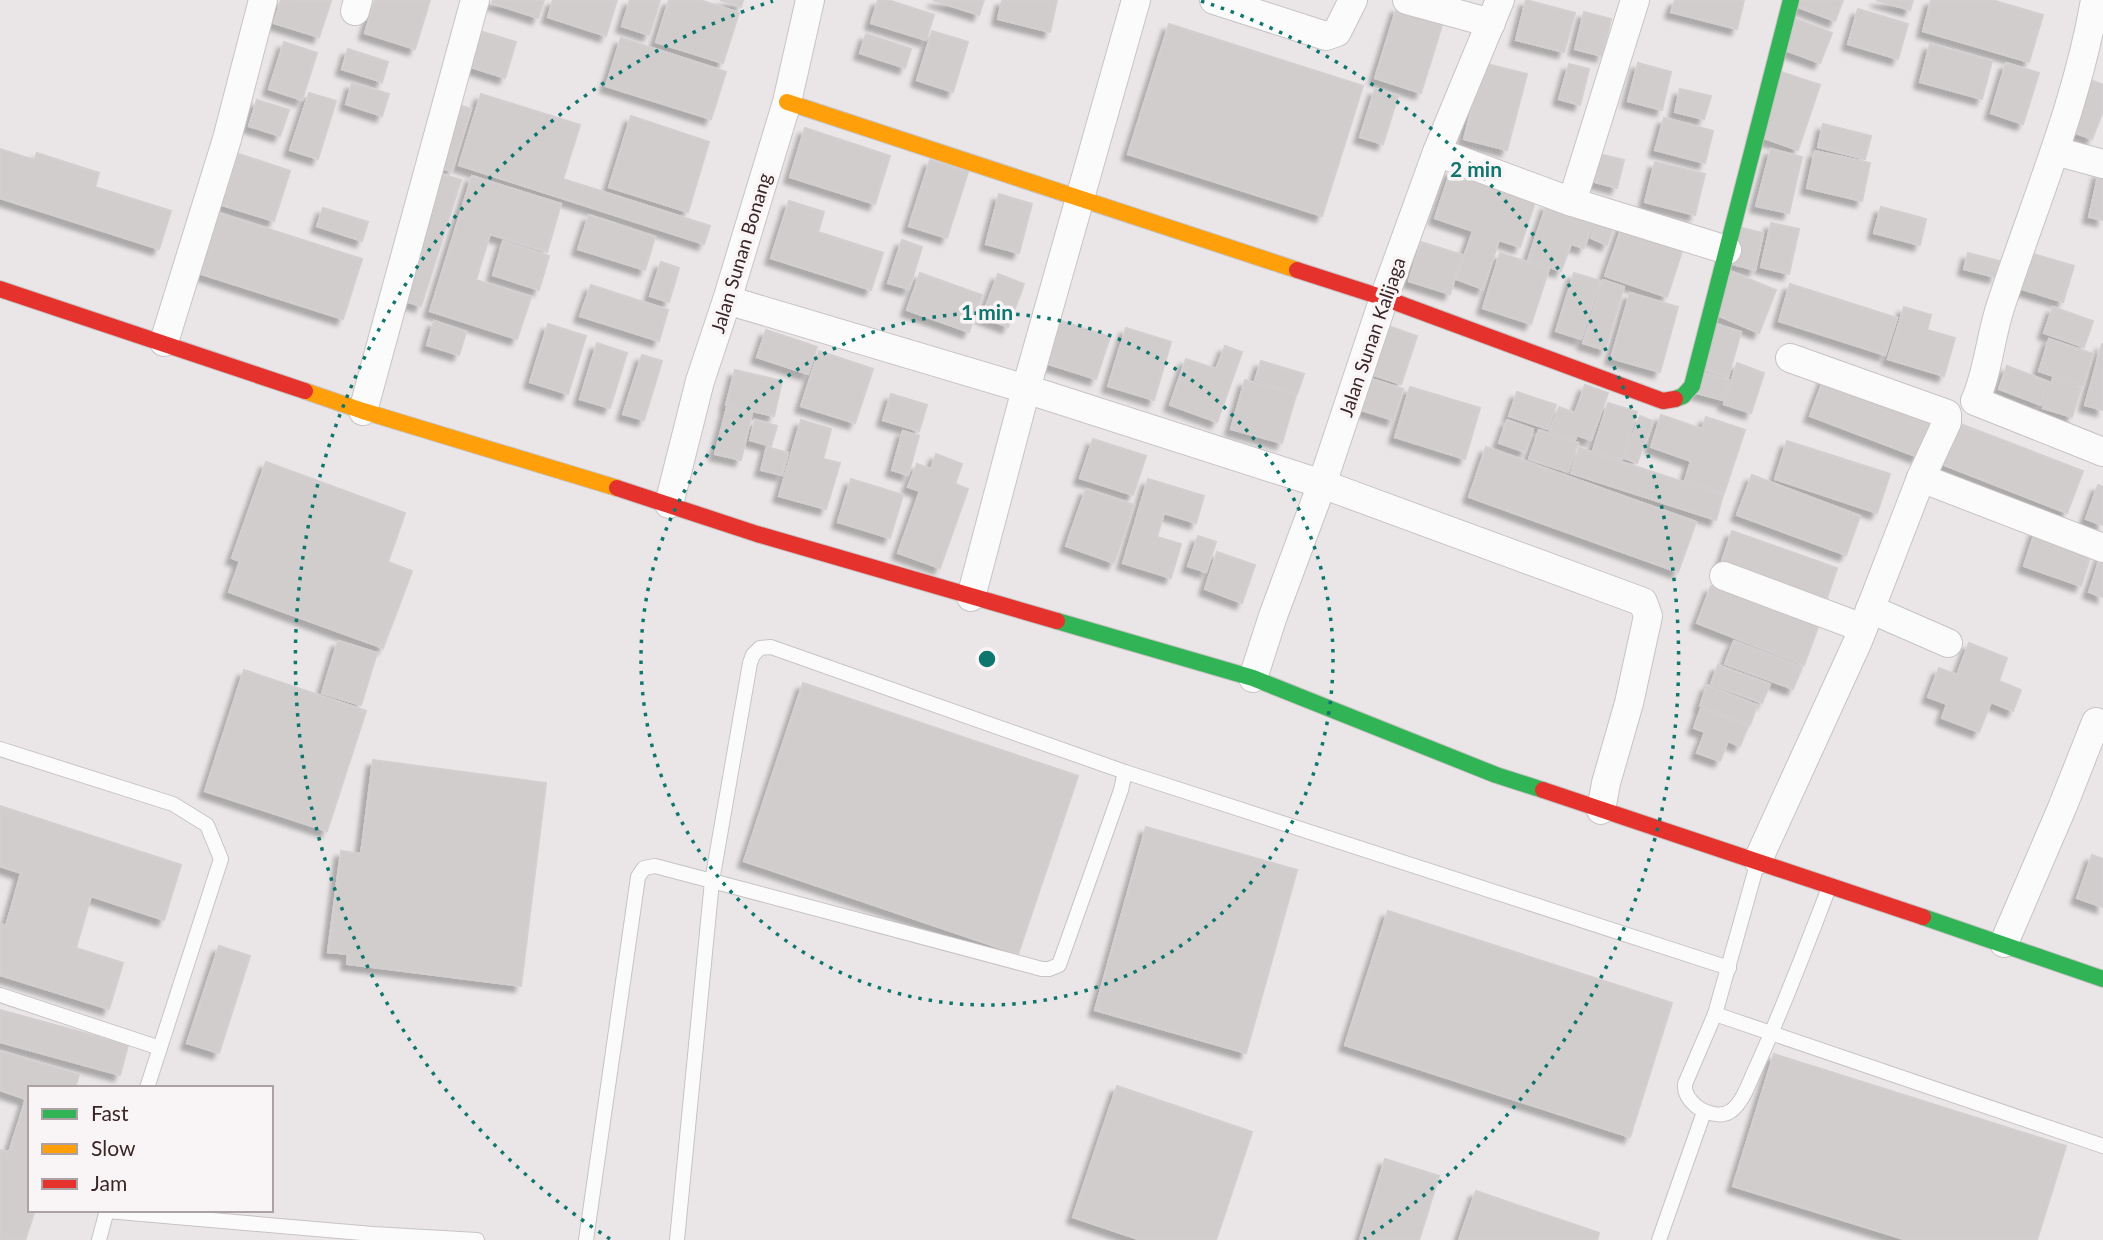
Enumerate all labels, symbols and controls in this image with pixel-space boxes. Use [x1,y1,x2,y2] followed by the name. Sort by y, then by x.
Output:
[1450,156,1502,181] text: 2 min
[705,170,776,336] street label: Jalan Sunan Bonang
[1333,254,1410,420] street label: Jalan Sunan Kalijaga
[961,299,1013,324] text: 1 min
[975,647,999,671] centre of rings
[28,1086,273,1212] legend
[91,1100,129,1125] text: Fast
[91,1135,136,1160] text: Slow
[91,1170,127,1195] text: Jam

